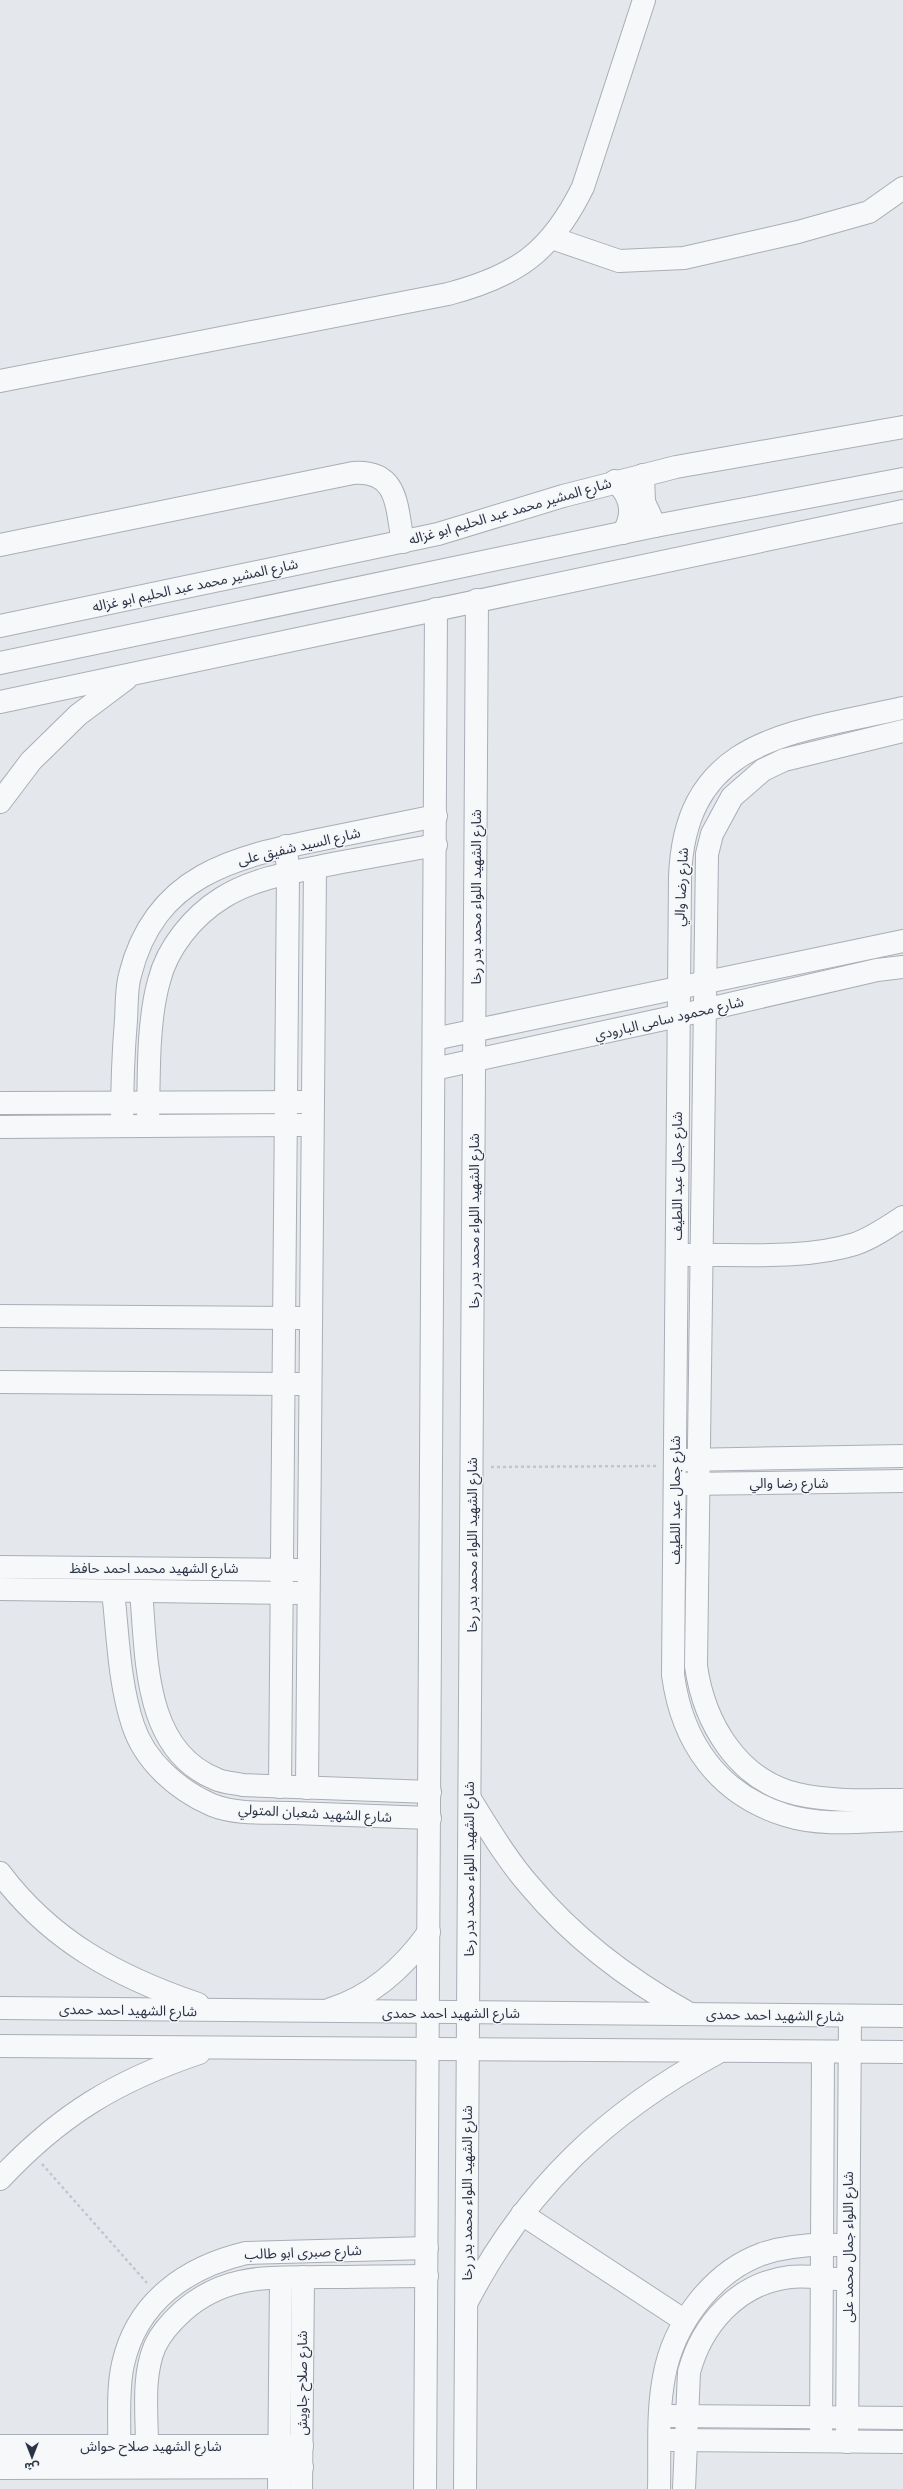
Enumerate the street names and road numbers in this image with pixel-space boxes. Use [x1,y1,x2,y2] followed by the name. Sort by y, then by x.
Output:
[407,474,614,550] street label: شارع المشير محمد عبد الحليم ابو غزاله
[91,555,300,618] street label: شارع المشير محمد عبد الحليم ابو غزاله
[468,809,487,985] street label: شارع الشهيد اللواء محمد بدر رخا
[236,824,363,871] street label: شارع السيد شفيق على
[671,847,694,927] street label: شارع رضا والي
[593,993,746,1046] street label: شارع محمود سامى البارودي
[669,1112,688,1240] street label: شارع جمال عبد اللطيف
[466,1133,485,1309] street label: شارع الشهيد اللواء محمد بدر رخا
[667,1436,686,1564] street label: شارع جمال عبد اللطيف
[464,1457,483,1633] street label: شارع الشهيد اللواء محمد بدر رخا
[749,1475,829,1494] street label: شارع رضا والي
[70,1560,238,1579] street label: شارع الشهيد محمد احمد حافظ
[461,1781,480,1957] street label: شارع الشهيد اللواء محمد بدر رخا
[238,1801,392,1828] street label: شارع الشهيد شعبان المتولي
[59,2001,197,2022] street label: شارع الشهيد احمد حمدى
[382,2005,520,2024] street label: شارع الشهيد احمد حمدى
[706,2006,844,2027] street label: شارع الشهيد احمد حمدى
[459,2105,478,2281] street label: شارع الشهيد اللواء محمد بدر رخا
[840,2171,859,2323] street label: شارع اللواء جمال محمد على
[244,2242,362,2265] street label: شارع صبرى ابو طالب
[294,2331,313,2435] street label: شارع صلاح جاويش
[80,2438,222,2457] street label: شارع الشهيد صلاح حواش

